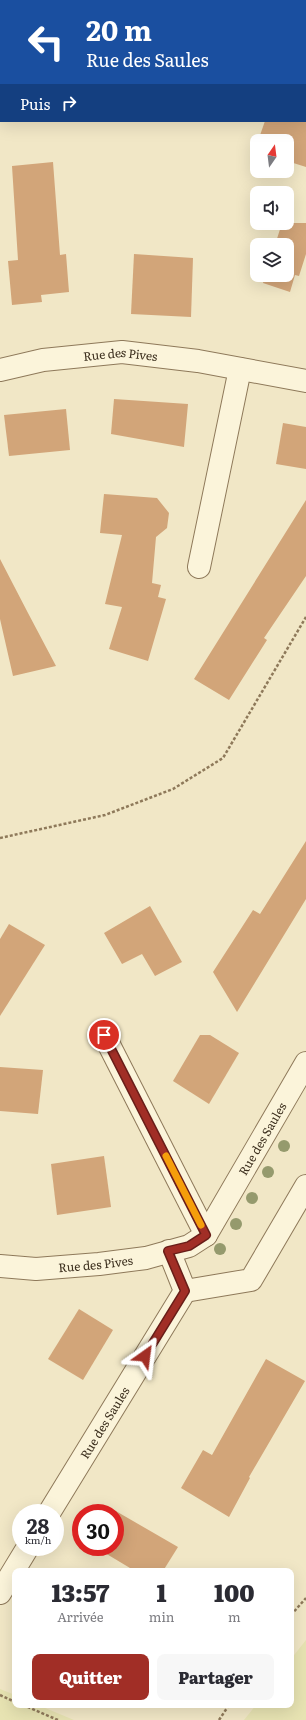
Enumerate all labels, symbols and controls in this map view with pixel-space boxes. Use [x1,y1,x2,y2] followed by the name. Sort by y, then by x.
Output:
[86,8,152,50] text: 20 m
[20,16,72,68] icon: left
[86,46,209,73] text: Rue des Saules
[20,92,50,115] text: Puis
[58,92,80,114] icon: right
[250,134,294,178] north arrow
[250,134,294,282] map controls
[250,186,294,230] button: sound
[250,238,294,282] button: layers
[82,343,159,365] street label: Rue des Pives
[87,1018,121,1052] pin
[93,1024,115,1046] icon: arrive
[234,1098,291,1179] street label: Rue des Saules
[58,1251,134,1276] street label: Rue des Pives
[124,1335,166,1377] position arrow
[75,1383,134,1462] street label: Rue des Saules
[72,1504,124,1556] speed limit sign: 30
[27,1510,49,1540] text: 28
[25,1532,51,1547] text: km/h
[51,1574,109,1609] text: 13:57
[157,1574,167,1609] text: 1
[214,1574,255,1609] text: 100
[57,1607,104,1626] text: Arrivée
[149,1607,174,1626] text: min
[228,1607,241,1626] text: m
[32,1654,149,1700] button: Quitter
[157,1654,274,1700] button: Partager

